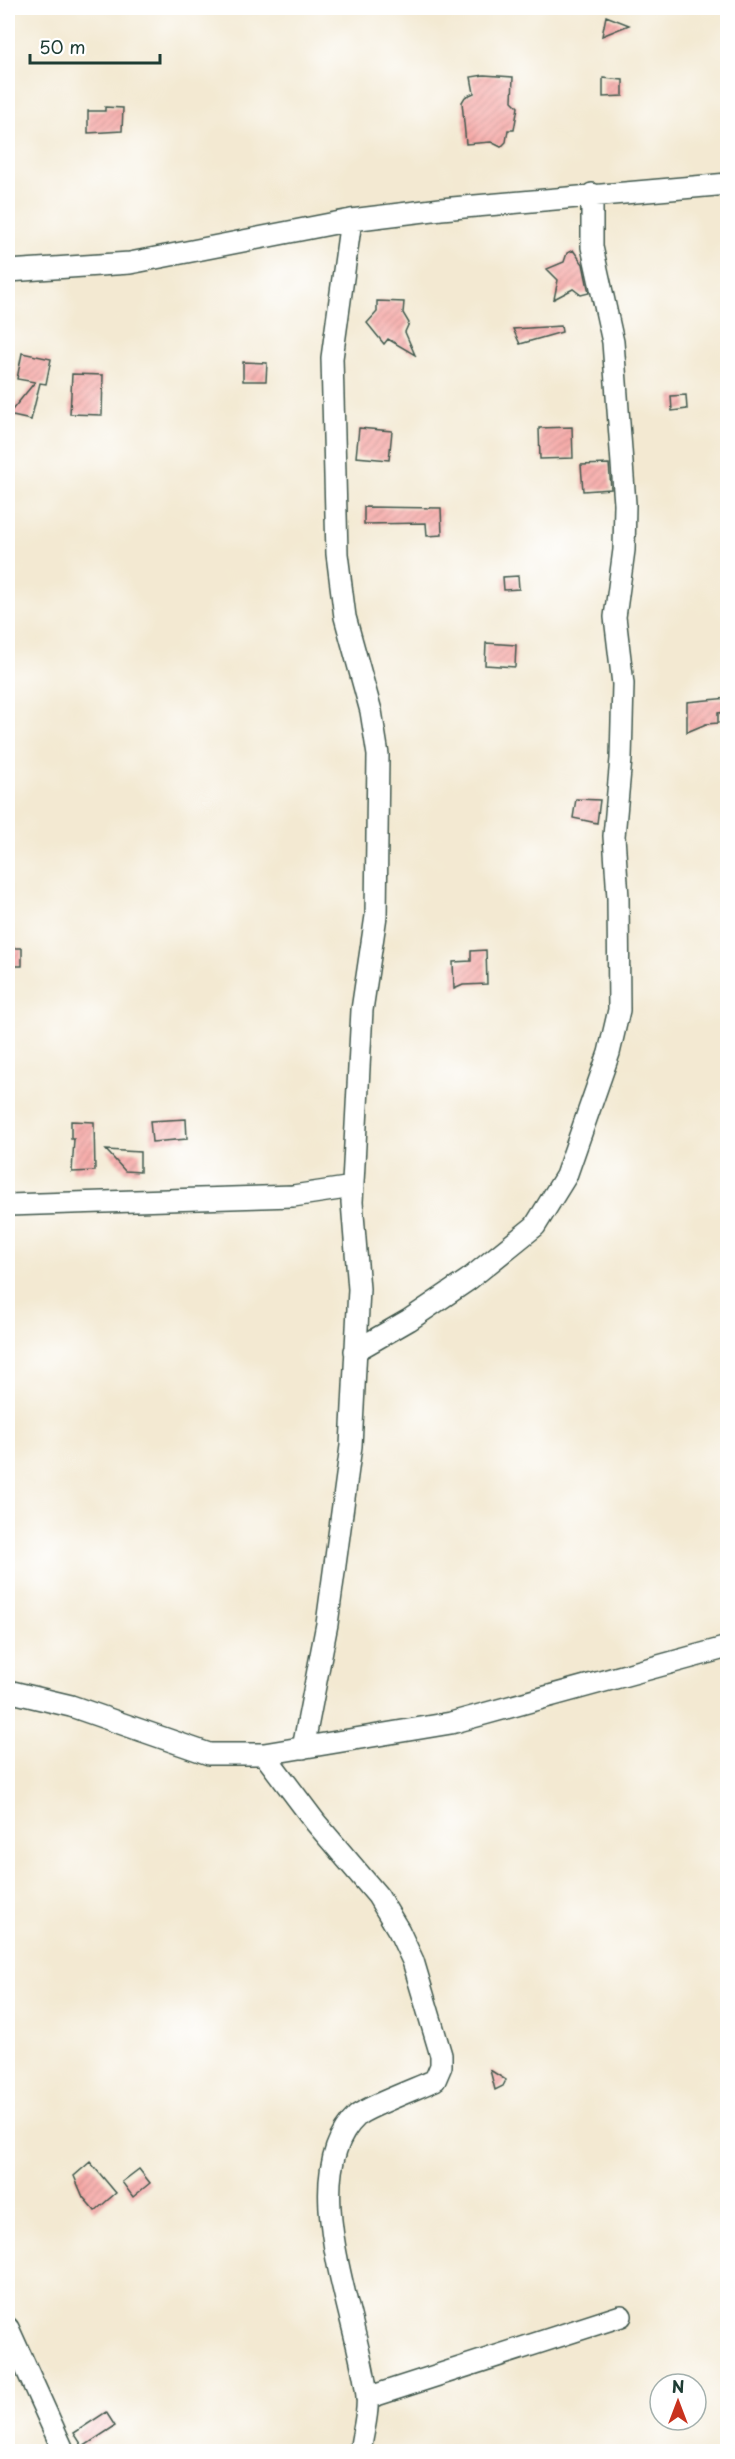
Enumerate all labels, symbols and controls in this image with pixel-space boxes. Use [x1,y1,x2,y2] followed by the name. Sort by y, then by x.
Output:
[30,27,160,65] scale bar
[39,33,86,60] text: 50 m
[648,2372,708,2432] north arrow
[672,2374,684,2398] text: N

